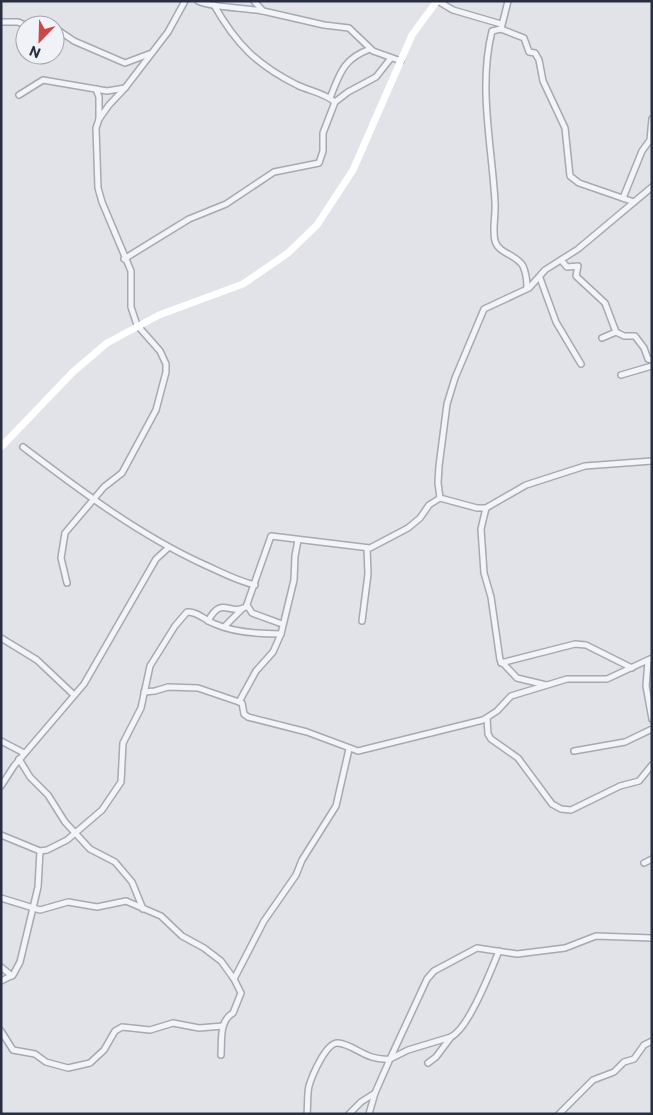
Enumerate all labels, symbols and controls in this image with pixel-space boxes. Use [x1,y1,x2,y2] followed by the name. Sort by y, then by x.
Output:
[15,15,65,65] north arrow
[27,43,43,62] text: N

